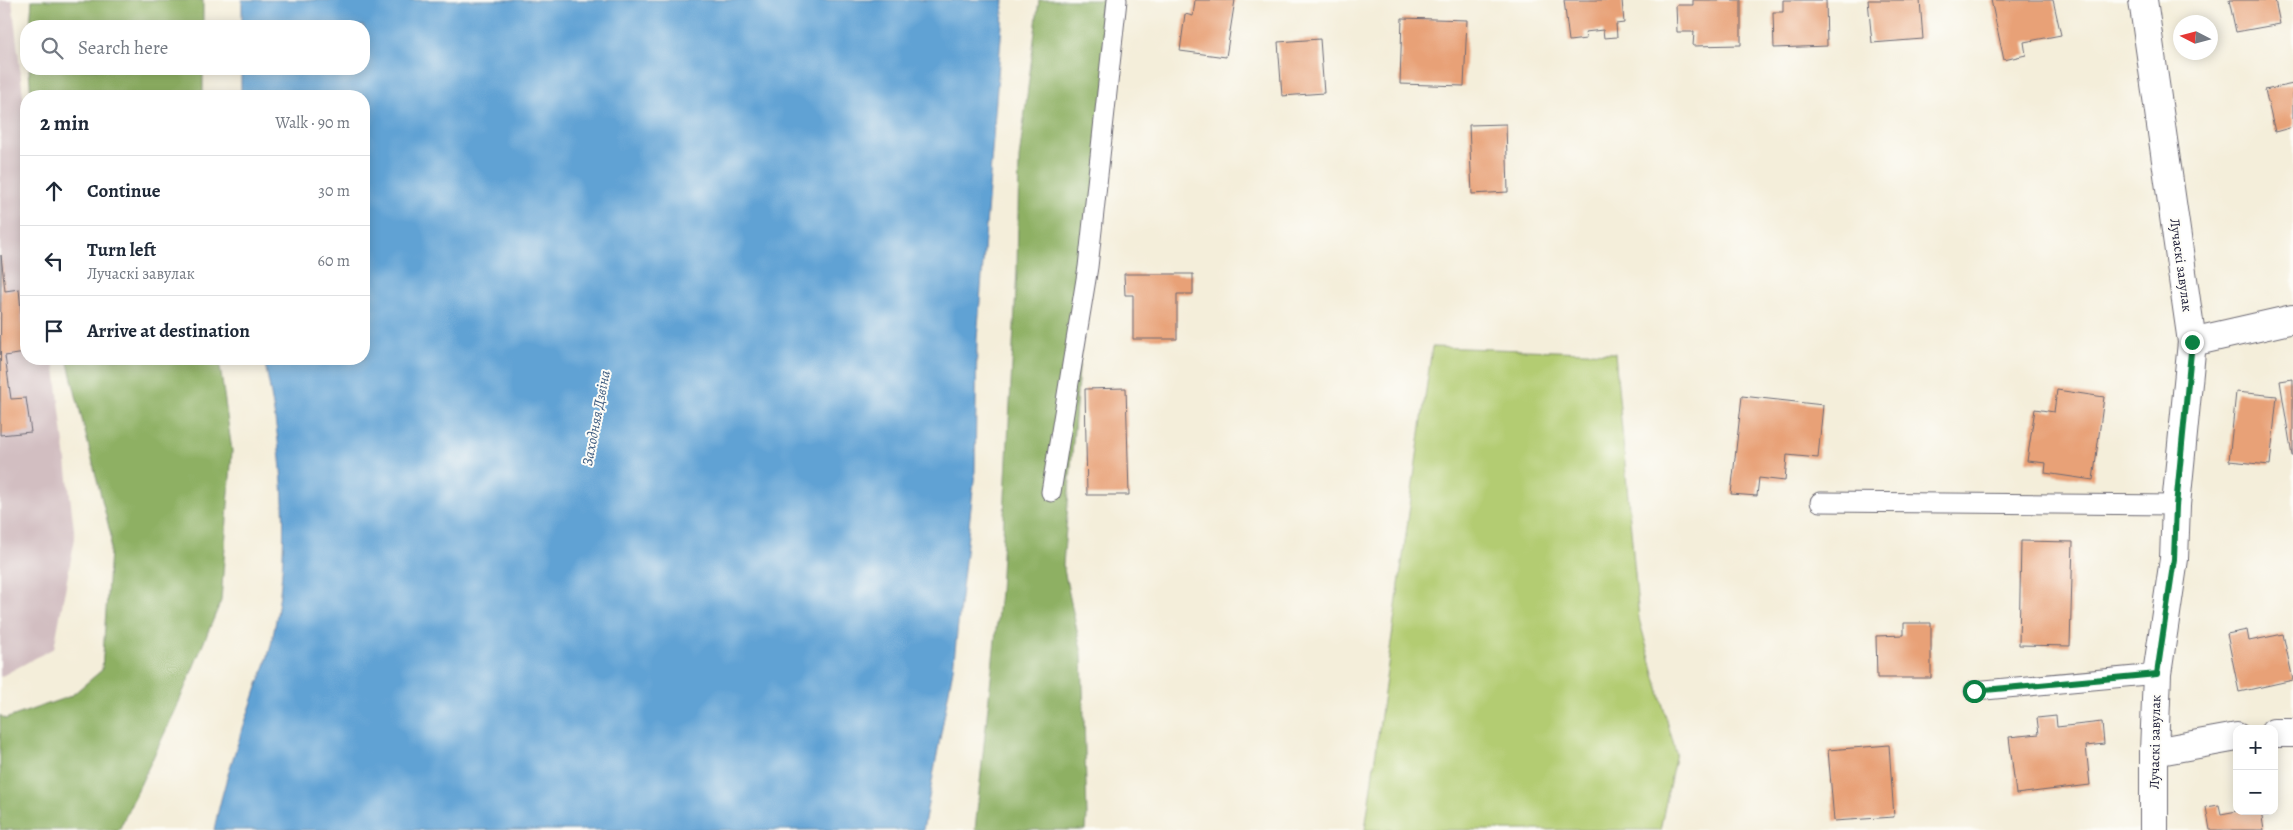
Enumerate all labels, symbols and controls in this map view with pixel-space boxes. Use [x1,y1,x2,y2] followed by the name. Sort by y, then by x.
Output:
[2173,15,2218,60] north arrow
[20,20,370,75] search box
[38,34,66,62] icon: search
[78,35,168,61] text: Search here
[40,109,89,137] text: 2 min
[275,112,350,134] text: Walk · 90 m
[40,177,68,205] icon: ahead
[87,178,161,204] text: Continue
[318,180,350,202] text: 30 m
[2165,217,2197,313] street label: Лучаскі завулак
[87,237,156,263] text: Turn left
[40,247,68,275] icon: left
[318,250,350,272] text: 60 m
[87,263,195,285] text: Лучаскі завулак
[40,317,68,345] icon: arrive
[87,318,250,344] text: Arrive at destination
[2181,331,2204,354] route end
[577,369,615,467] water label: Заходняя Дзвіна
[1963,680,1986,703] route start
[2145,695,2165,789] street label: Лучаскі завулак
[2233,725,2278,815] map controls
[2233,725,2278,770] button: +
[2233,770,2278,815] button: −

